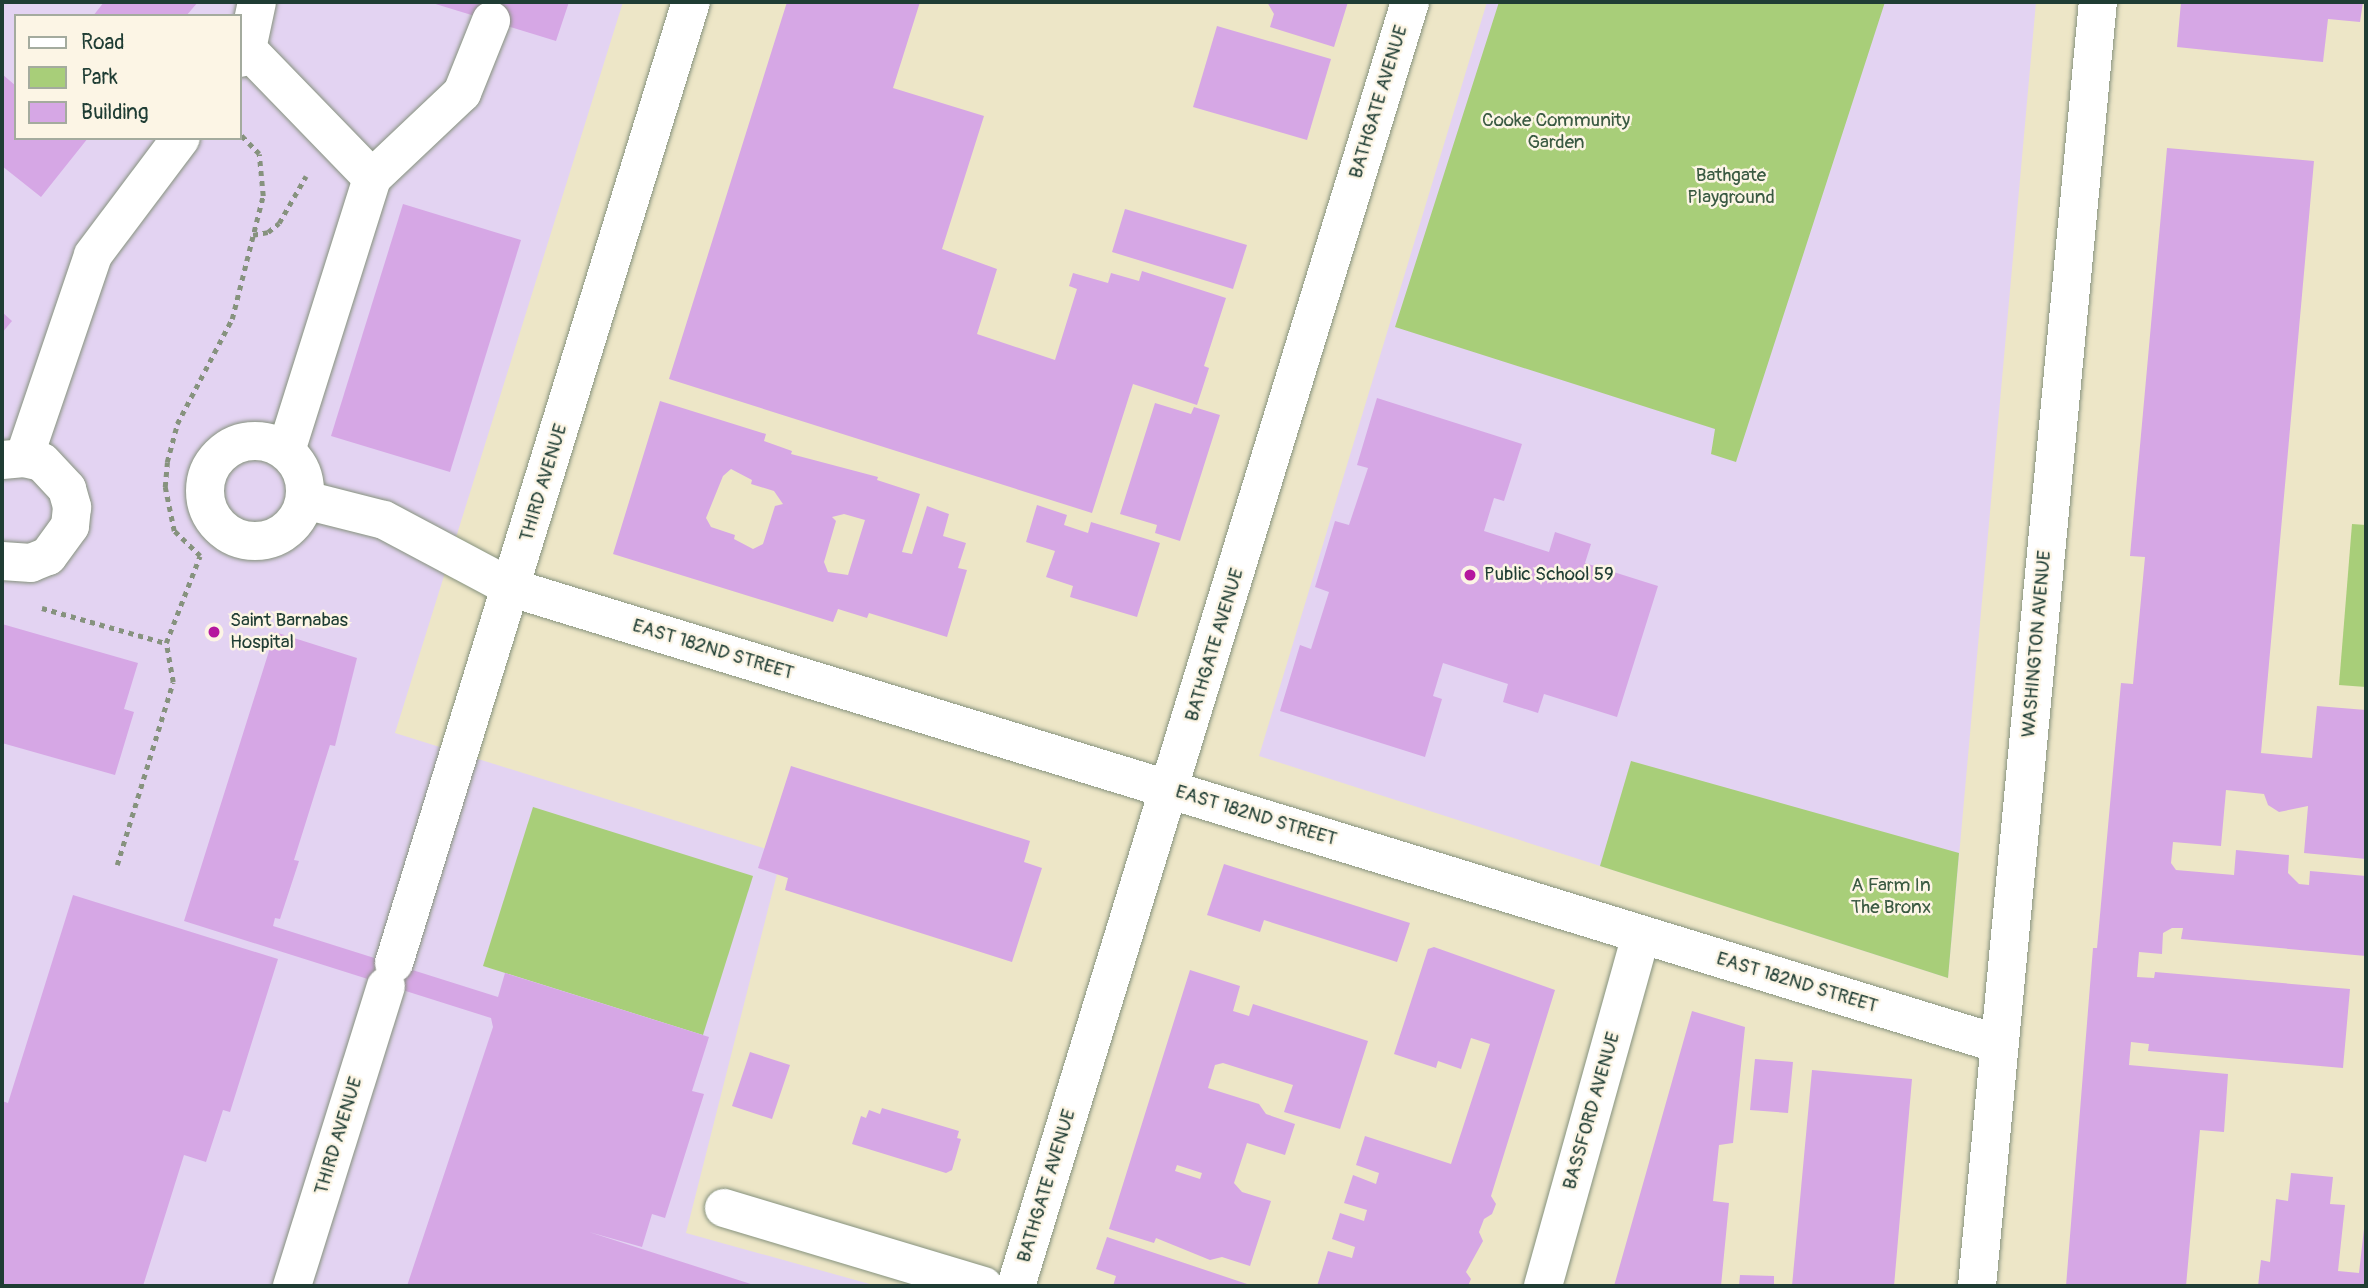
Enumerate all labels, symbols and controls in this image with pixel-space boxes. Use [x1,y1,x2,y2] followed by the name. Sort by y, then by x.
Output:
[14,14,242,140] legend
[1345,23,1413,181] street label: BATHGATE AVENUE
[81,29,125,56] text: Road
[81,64,118,91] text: Park
[81,99,148,126] text: Building
[1482,110,1630,154] park label: Cooke Community Garden
[1687,165,1775,209] park label: Bathgate Playground
[515,421,573,545] street label: THIRD AVENUE
[2017,550,2057,738] street label: WASHINGTON AVENUE
[1484,564,1614,586] place label: Public School 59
[1181,566,1249,724] street label: BATHGATE AVENUE
[1462,567,1478,583] marker: Public School 59
[230,610,348,654] place label: Saint Barnabas Hospital
[630,615,796,685] street label: EAST 182ND STREET
[204,622,224,642] marker: Saint Barnabas Hospital
[1173,781,1339,851] street label: EAST 182ND STREET
[1851,875,1931,919] park label: A Farm In The Bronx
[1714,948,1880,1018] street label: EAST 182ND STREET
[1559,1030,1625,1192] street label: BASSFORD AVENUE
[310,1074,368,1198] street label: THIRD AVENUE
[1013,1107,1081,1265] street label: BATHGATE AVENUE

